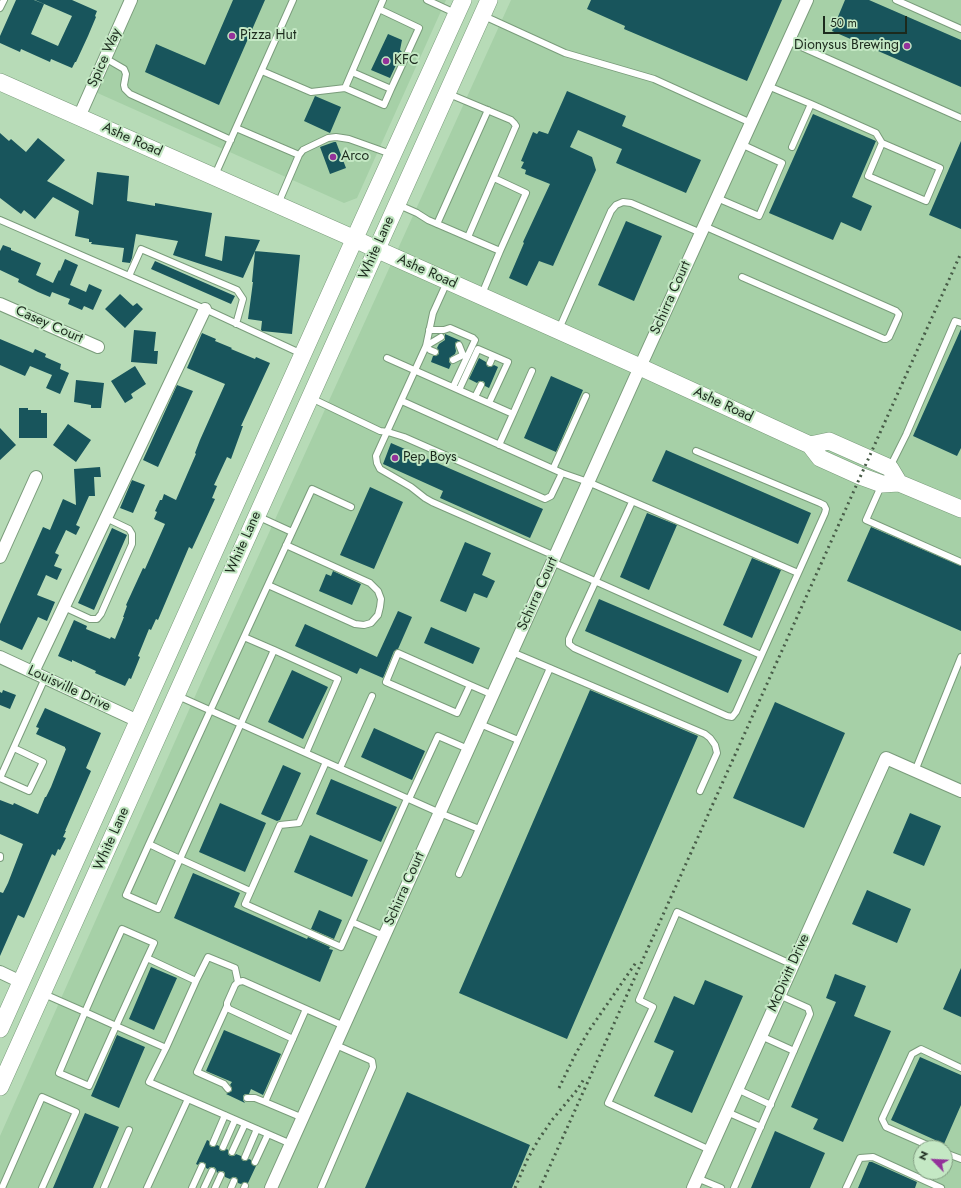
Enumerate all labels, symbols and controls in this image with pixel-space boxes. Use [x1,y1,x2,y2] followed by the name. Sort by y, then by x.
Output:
[825,8,909,34] scale bar
[830,14,857,32] text: 50 m
[85,26,125,90] street label: Spice Way
[240,28,296,44] place label: Pizza Hut
[227,31,237,41] marker: Pizza Hut
[794,38,899,54] place label: Dionysus Brewing
[902,41,912,51] marker: Dionysus Brewing
[394,53,418,69] place label: KFC
[381,56,391,66] marker: KFC
[99,119,165,161] street label: Ashe Road
[341,149,369,165] place label: Arco
[328,152,338,162] marker: Arco
[356,214,398,282] street label: White Lane
[394,251,460,293] street label: Ashe Road
[647,259,695,337] street label: Schirra Court
[13,303,85,347] street label: Casey Court
[691,384,755,426] street label: Ashe Road
[403,450,457,466] place label: Pep Boys
[390,453,400,463] marker: Pep Boys
[223,509,265,577] street label: White Lane
[514,555,562,633] street label: Schirra Court
[25,663,113,715] street label: Louisville Drive
[91,805,133,873] street label: White Lane
[381,850,429,928] street label: Schirra Court
[764,932,814,1014] street label: McDivitt Drive
[913,1140,953,1180] north arrow
[914,1148,932,1163] text: N

